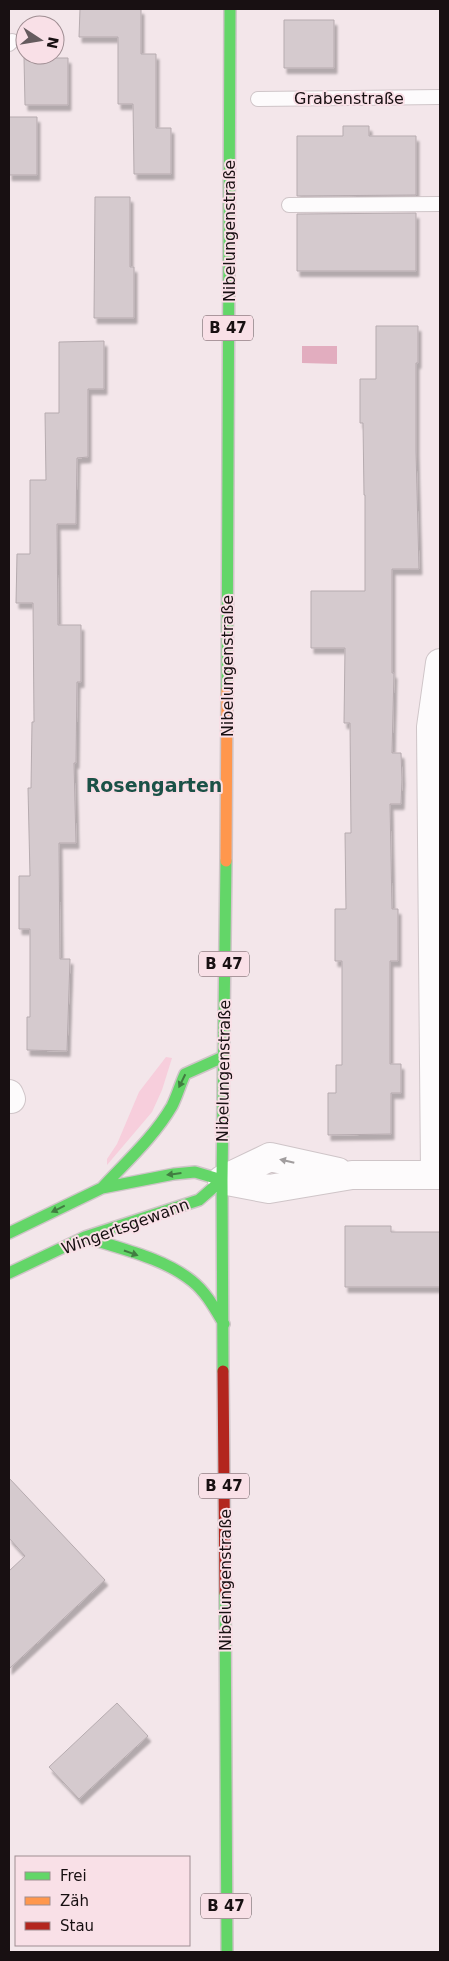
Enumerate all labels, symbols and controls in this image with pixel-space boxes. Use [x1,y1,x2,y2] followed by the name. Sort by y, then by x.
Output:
[15,15,65,65] north arrow
[44,35,62,50] text: N
[294,89,404,108] street label: Grabenstraße
[220,160,239,302] street label: Nibelungenstraße
[203,316,253,340] road number: B 47
[218,595,237,737] street label: Nibelungenstraße
[86,774,222,796] district label: Rosengarten
[199,952,249,976] road number: B 47
[213,1000,234,1142] street label: Nibelungenstraße
[178,1074,187,1089] one-way arrow
[278,1156,294,1164] one-way arrow
[166,1170,182,1178] one-way arrow
[59,1195,192,1258] street label: Wingertsgewann
[51,1205,65,1213] one-way arrow
[123,1250,138,1257] one-way arrow
[199,1474,249,1498] road number: B 47
[216,1509,235,1651] street label: Nibelungenstraße
[15,1856,190,1946] legend
[60,1867,87,1885] text: Frei
[60,1892,89,1910] text: Zäh
[201,1894,251,1918] road number: B 47
[60,1917,94,1935] text: Stau

